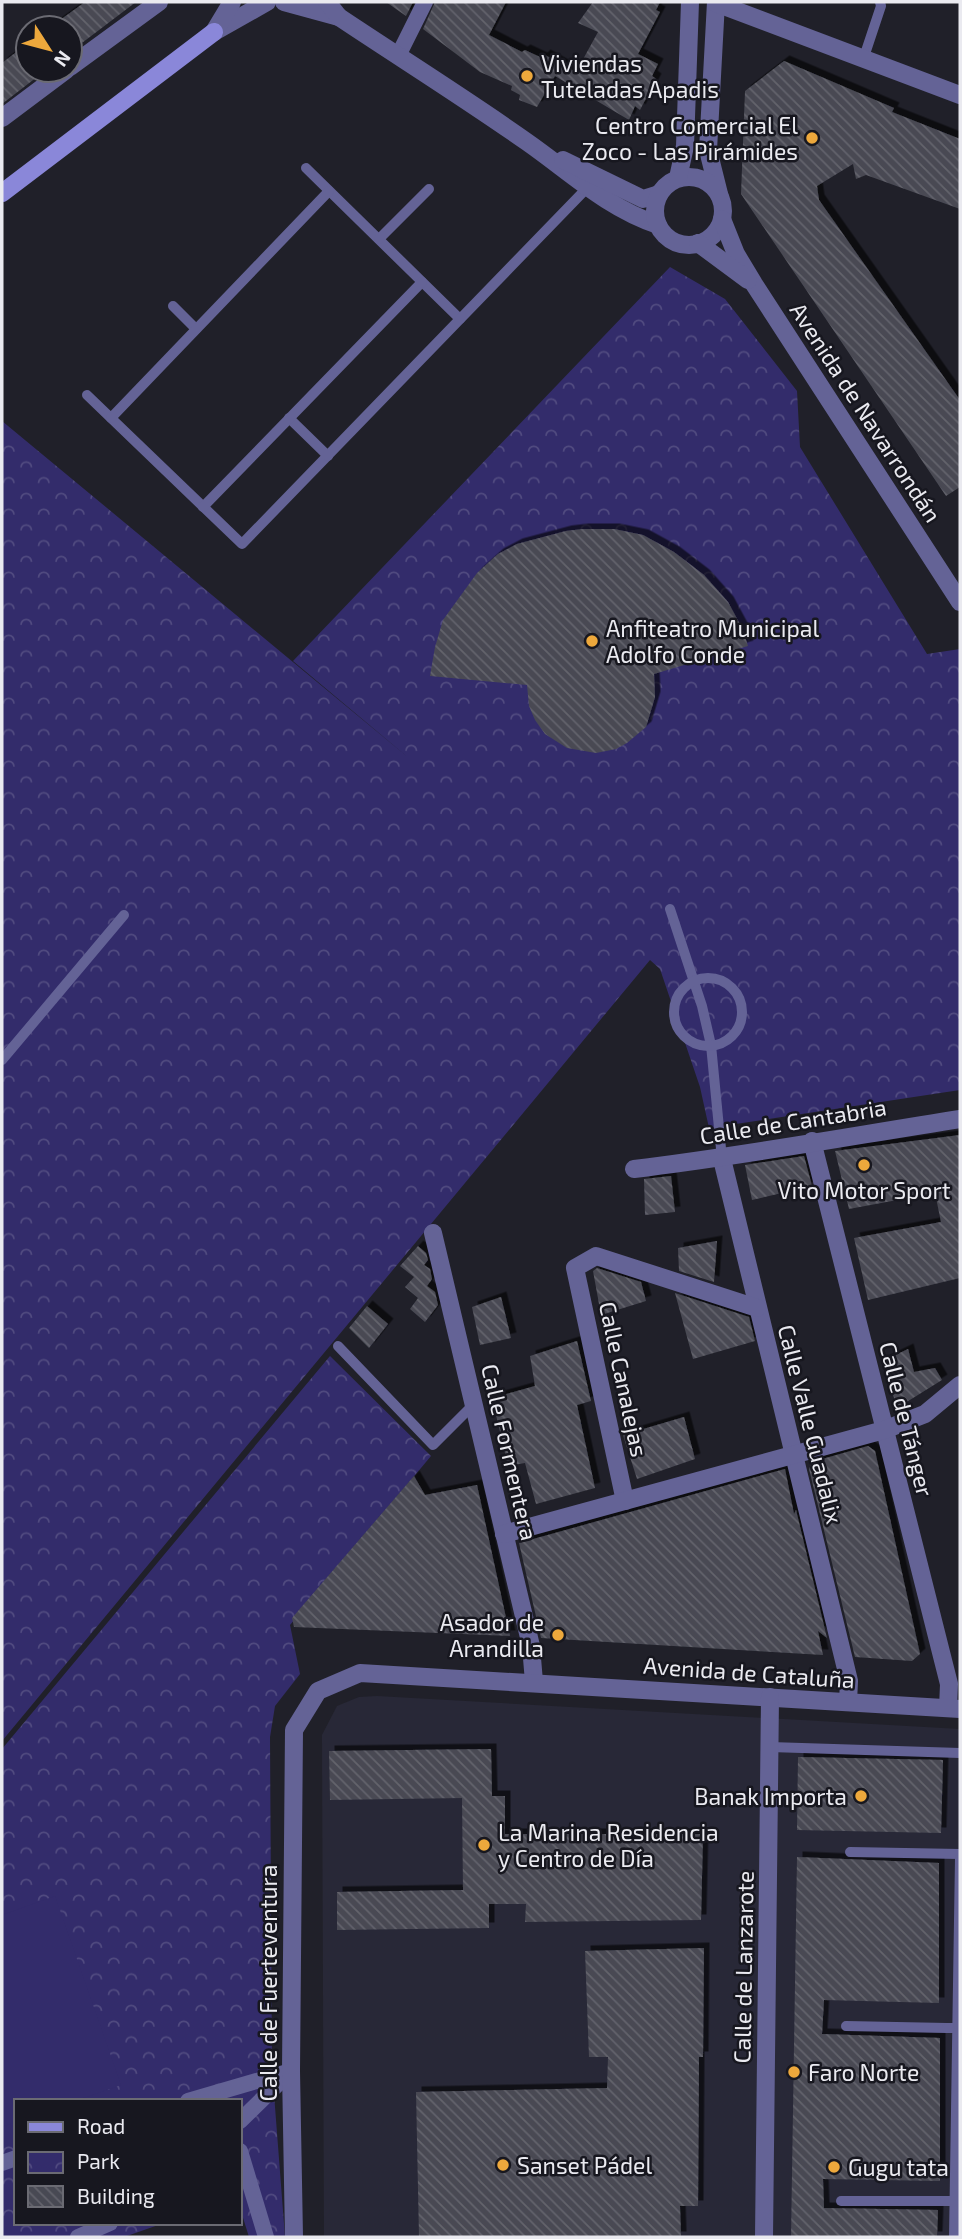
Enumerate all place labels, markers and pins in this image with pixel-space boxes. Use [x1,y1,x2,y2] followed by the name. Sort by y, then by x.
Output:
[541,49,719,103] place label: Viviendas Tuteladas Apadis
[519,68,535,84] marker: Viviendas Tuteladas Apadis
[582,111,798,165] place label: Centro Comercial El Zoco - Las Pirámides
[804,130,820,146] marker: Centro Comercial El Zoco - Las Pirámides
[606,614,819,668] place label: Anfiteatro Municipal Adolfo Conde
[584,633,600,649] marker: Anfiteatro Municipal Adolfo Conde
[856,1157,872,1173] marker: Vito Motor Sport
[778,1176,951,1204] place label: Vito Motor Sport
[440,1608,544,1662] place label: Asador de Arandilla
[550,1627,566,1643] marker: Asador de Arandilla
[694,1782,847,1810] place label: Banak Importa
[853,1788,869,1804] marker: Banak Importa
[498,1818,719,1872] place label: La Marina Residencia y Centro de Día
[476,1837,492,1853] marker: La Marina Residencia y Centro de Día
[808,2058,919,2086] place label: Faro Norte
[786,2064,802,2080] marker: Faro Norte
[517,2151,652,2179] place label: Sanset Pádel
[848,2153,949,2181] place label: Gugu tata
[495,2157,511,2173] marker: Sanset Pádel
[826,2159,842,2175] marker: Gugu tata

